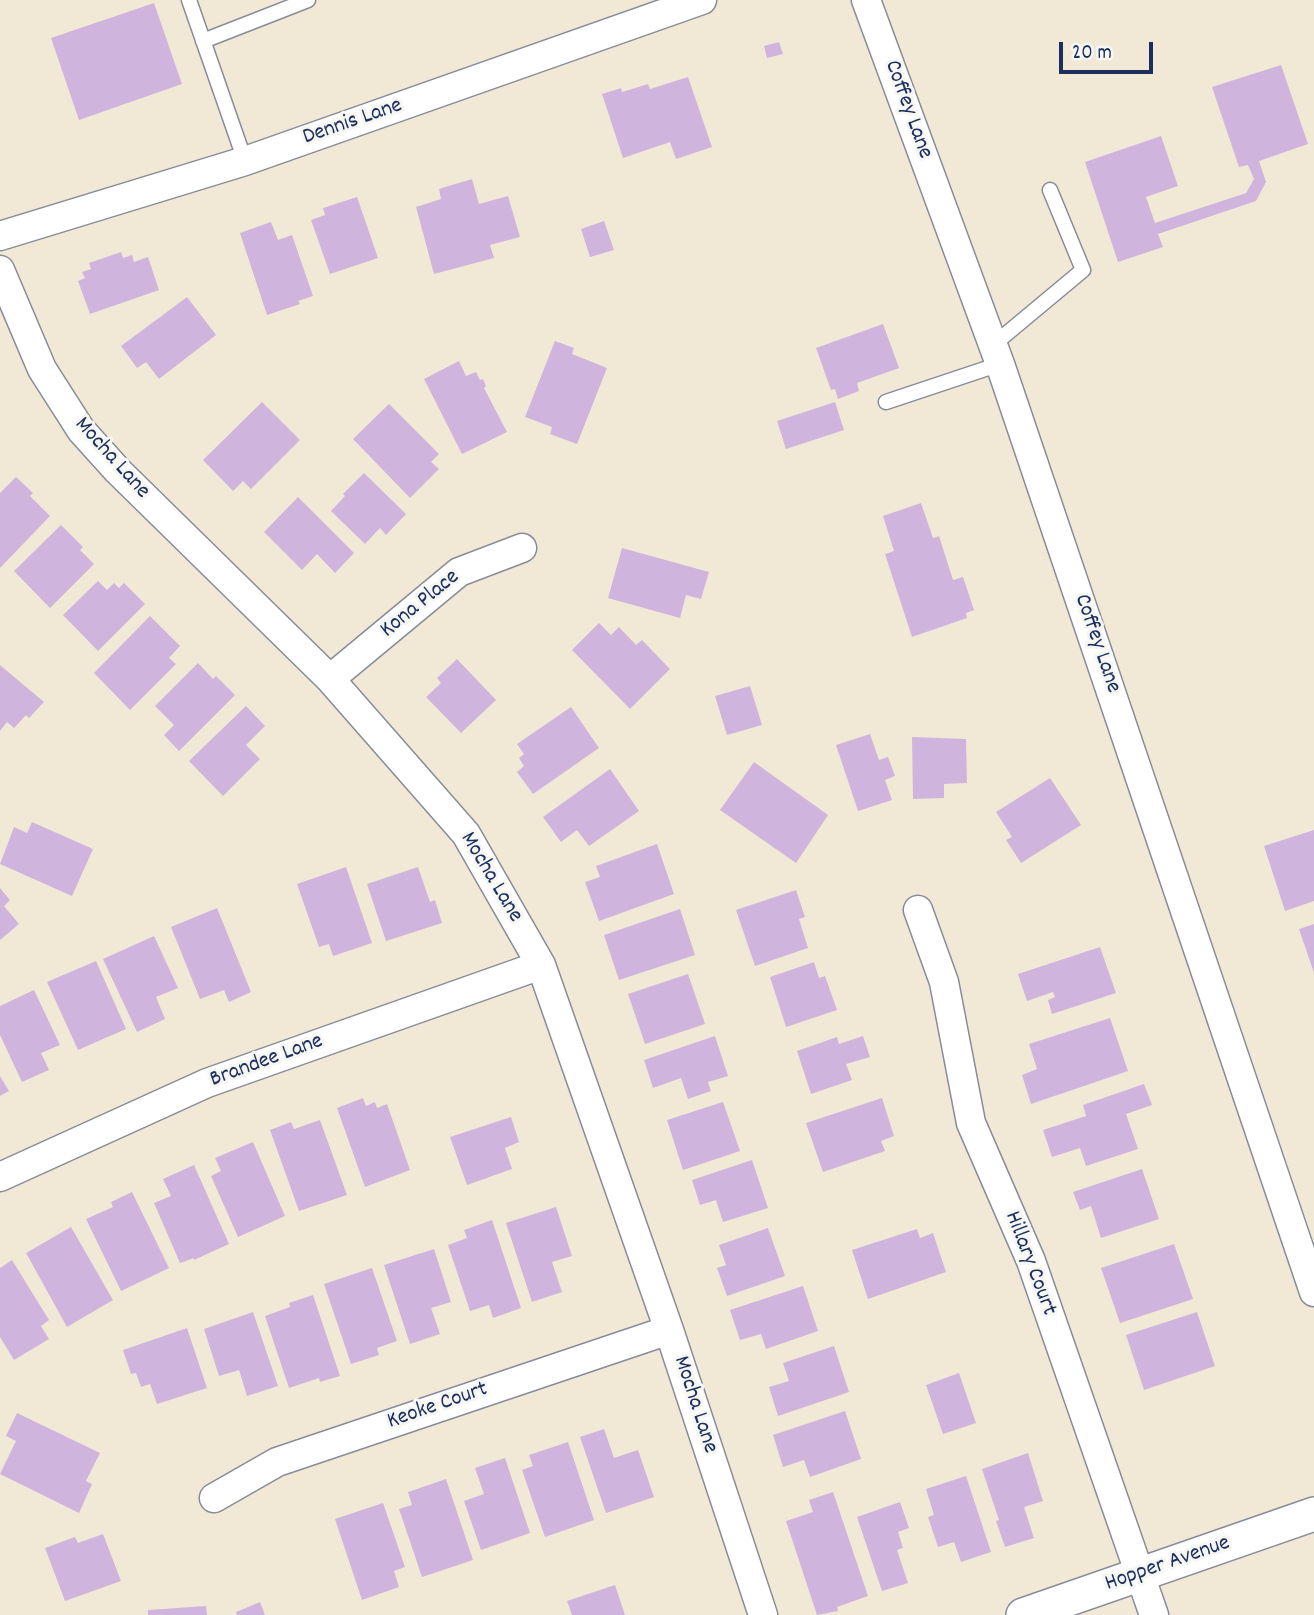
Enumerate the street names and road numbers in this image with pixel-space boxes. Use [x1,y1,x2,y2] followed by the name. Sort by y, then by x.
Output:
[876,57,938,163] street label: Coffey Lane
[300,93,406,153] street label: Dennis Lane
[67,412,155,506] street label: Mocha Lane
[376,565,466,645] street label: Kona Place
[1066,591,1126,697] street label: Coffey Lane
[452,828,528,928] street label: Mocha Lane
[207,1029,327,1095] street label: Brandee Lane
[997,1208,1061,1320] street label: Hillary Court
[665,1353,723,1457] street label: Mocha Lane
[384,1377,492,1437] street label: Keoke Court
[1102,1531,1234,1599] street label: Hopper Avenue

